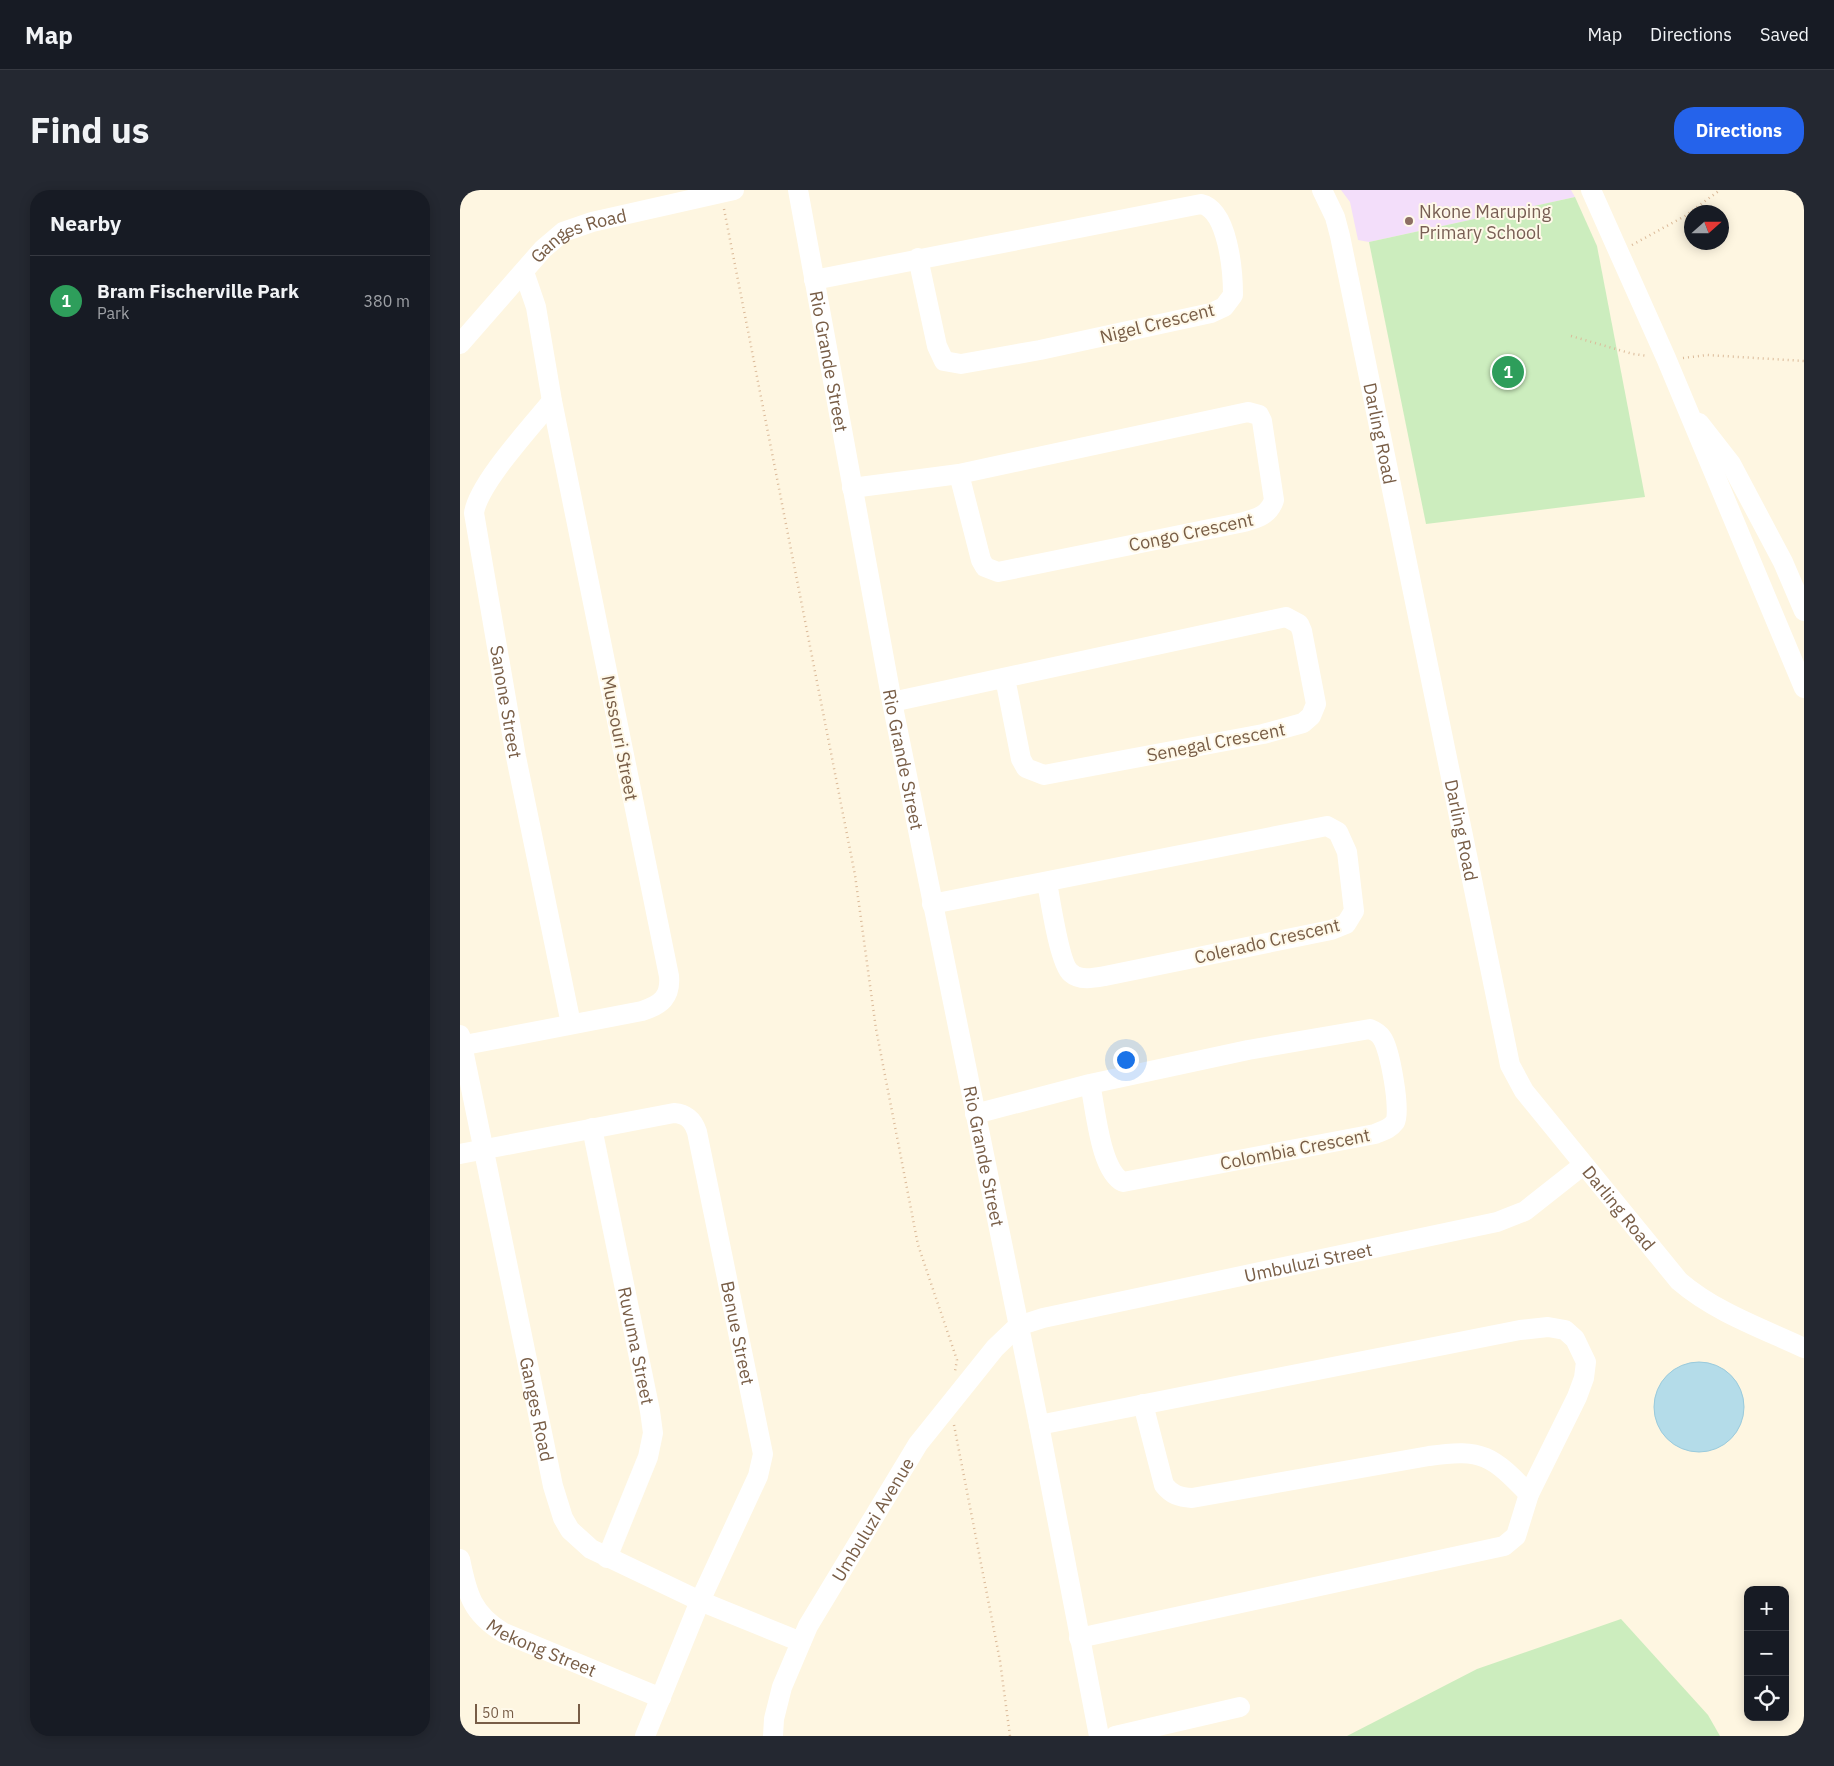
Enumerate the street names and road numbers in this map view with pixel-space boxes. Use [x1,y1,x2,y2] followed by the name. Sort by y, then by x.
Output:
[525,203,629,267] street label: Ganges Road
[805,289,854,434] street label: Rio Grande Street
[1097,298,1217,348] street label: Nigel Crescent
[1359,380,1402,486] street label: Darling Road
[1127,508,1255,556] street label: Congo Crescent
[485,643,528,760] street label: Sanone Street
[597,673,643,803] street label: Mussouri Street
[878,687,929,832] street label: Rio Grande Street
[1145,717,1287,767] street label: Senegal Crescent
[1440,777,1483,883] street label: Darling Road
[1192,913,1342,969] street label: Colerado Crescent
[959,1084,1010,1229] street label: Rio Grande Street
[1218,1123,1372,1175] street label: Colombia Crescent
[1578,1160,1661,1255] street label: Darling Road
[1242,1237,1374,1287] street label: Umbuluzi Street
[716,1279,760,1387] street label: Benue Street
[613,1284,660,1407] street label: Ruvuma Street
[515,1355,559,1463] street label: Ganges Road
[826,1453,919,1586] street label: Umbuluzi Avenue
[482,1613,600,1681] street label: Mekong Street

